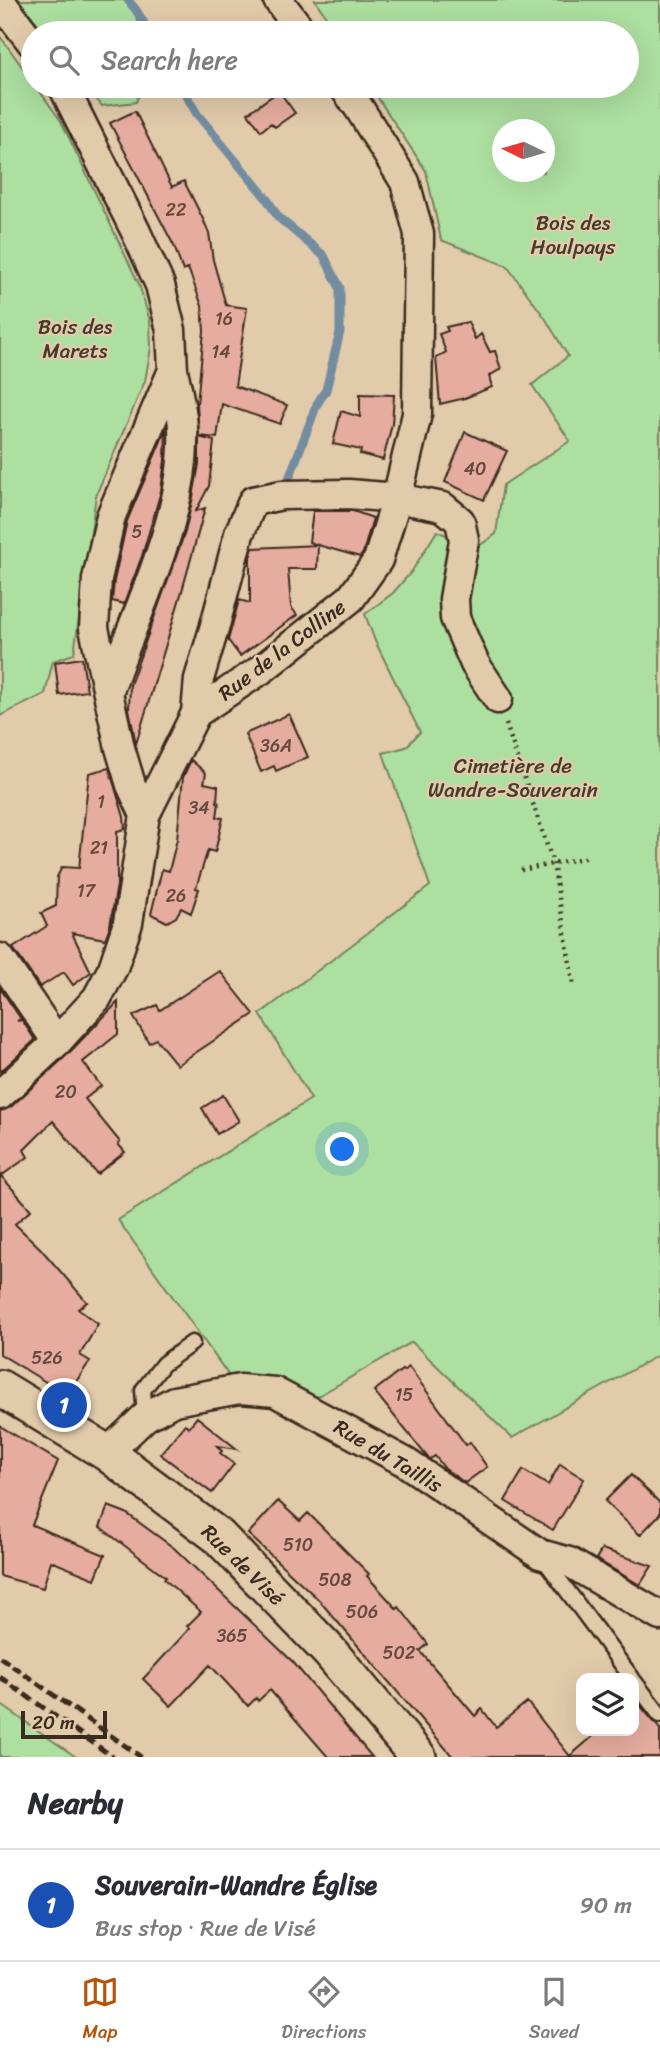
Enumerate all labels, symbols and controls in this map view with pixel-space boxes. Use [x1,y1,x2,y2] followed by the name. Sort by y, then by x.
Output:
[21,21,639,98] search box
[101,37,238,83] text: Search here
[45,41,83,79] icon: search
[492,119,555,182] north arrow
[166,194,186,226] house number: 22
[531,204,616,266] park label: Bois des Houlpays
[215,303,233,335] house number: 16
[38,308,113,370] park label: Bois des Marets
[212,336,230,368] house number: 14
[464,453,486,485] house number: 40
[132,516,143,548] house number: 5
[210,589,355,711] street label: Rue de la Colline
[260,730,292,762] house number: 36A
[428,747,598,809] park label: Cimetière de Wandre-Souverain
[97,786,105,818] house number: 1
[188,792,210,824] house number: 34
[90,832,108,864] house number: 21
[77,875,97,907] house number: 17
[166,880,186,912] house number: 26
[55,1076,77,1108] house number: 20
[325,1132,359,1166] your location
[31,1342,63,1374] house number: 526
[41,1379,87,1431] pin: 1
[395,1379,413,1411] house number: 15
[326,1408,450,1504] street label: Rue du Taillis
[192,1515,294,1615] street label: Rue de Visé
[283,1529,313,1561] house number: 510
[318,1564,352,1596] house number: 508
[346,1596,378,1628] house number: 506
[216,1620,248,1652] house number: 365
[383,1637,415,1669] house number: 502
[576,1673,639,1736] map controls
[576,1673,639,1736] button: layers
[32,1706,75,1739] text: 20 m
[21,1708,107,1740] scale bar
[28,1776,123,1830] text: Nearby
[95,1862,377,1908] text: Souverain-Wandre Église
[46,1885,56,1926] text: 1
[580,1885,632,1926] text: 90 m
[95,1908,316,1949] text: Bus stop · Rue de Visé
[81,1973,119,2048] tab: Map
[281,1973,367,2048] tab: Directions
[529,1973,579,2048] tab: Saved

